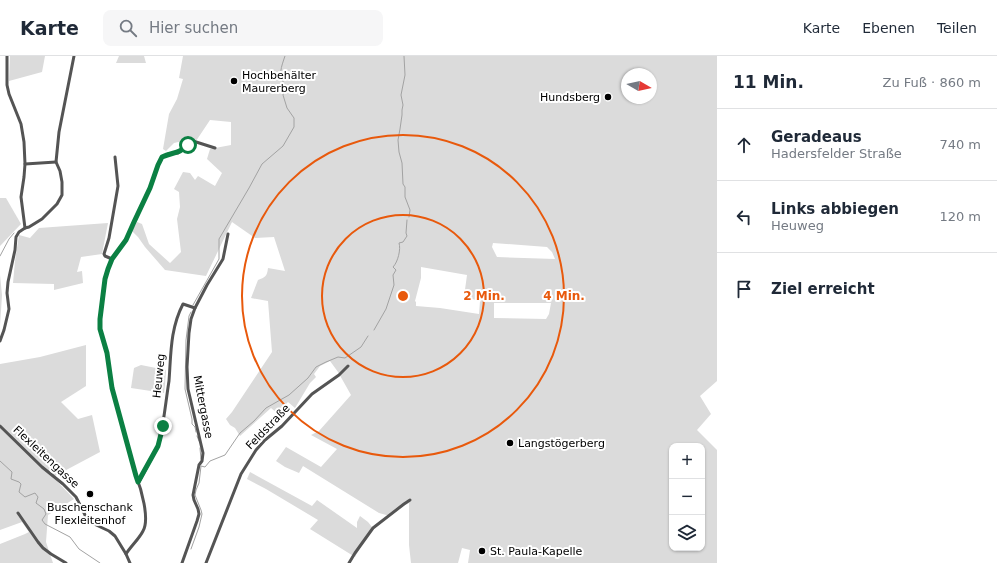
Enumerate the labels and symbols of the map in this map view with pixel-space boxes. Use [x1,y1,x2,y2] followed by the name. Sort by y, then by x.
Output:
[621,68,657,104] north arrow
[242,69,317,95] place label: Hochbehälter Maurerberg
[229,76,239,86] marker: Hochbehälter Maurerberg
[540,91,600,104] place label: Hundsberg
[603,92,613,102] marker: Hundsberg
[179,136,197,154] route start
[396,289,410,303] centre of rings
[463,289,505,303] text: 2 Min.
[543,289,585,303] text: 4 Min.
[150,353,168,399] street label: Heuweg
[190,374,216,440] street label: Mittergasse
[243,402,293,452] street label: Feldstraße
[154,417,172,435] route end
[10,423,82,491] street label: Flexleitengasse
[518,437,605,450] place label: Langstögerberg
[505,438,515,448] marker: Langstögerberg
[85,489,95,499] marker: Buschenschank Flexleitenhof
[47,501,134,527] place label: Buschenschank Flexleitenhof
[490,545,583,558] place label: St. Paula-Kapelle
[477,546,487,556] marker: St. Paula-Kapelle

